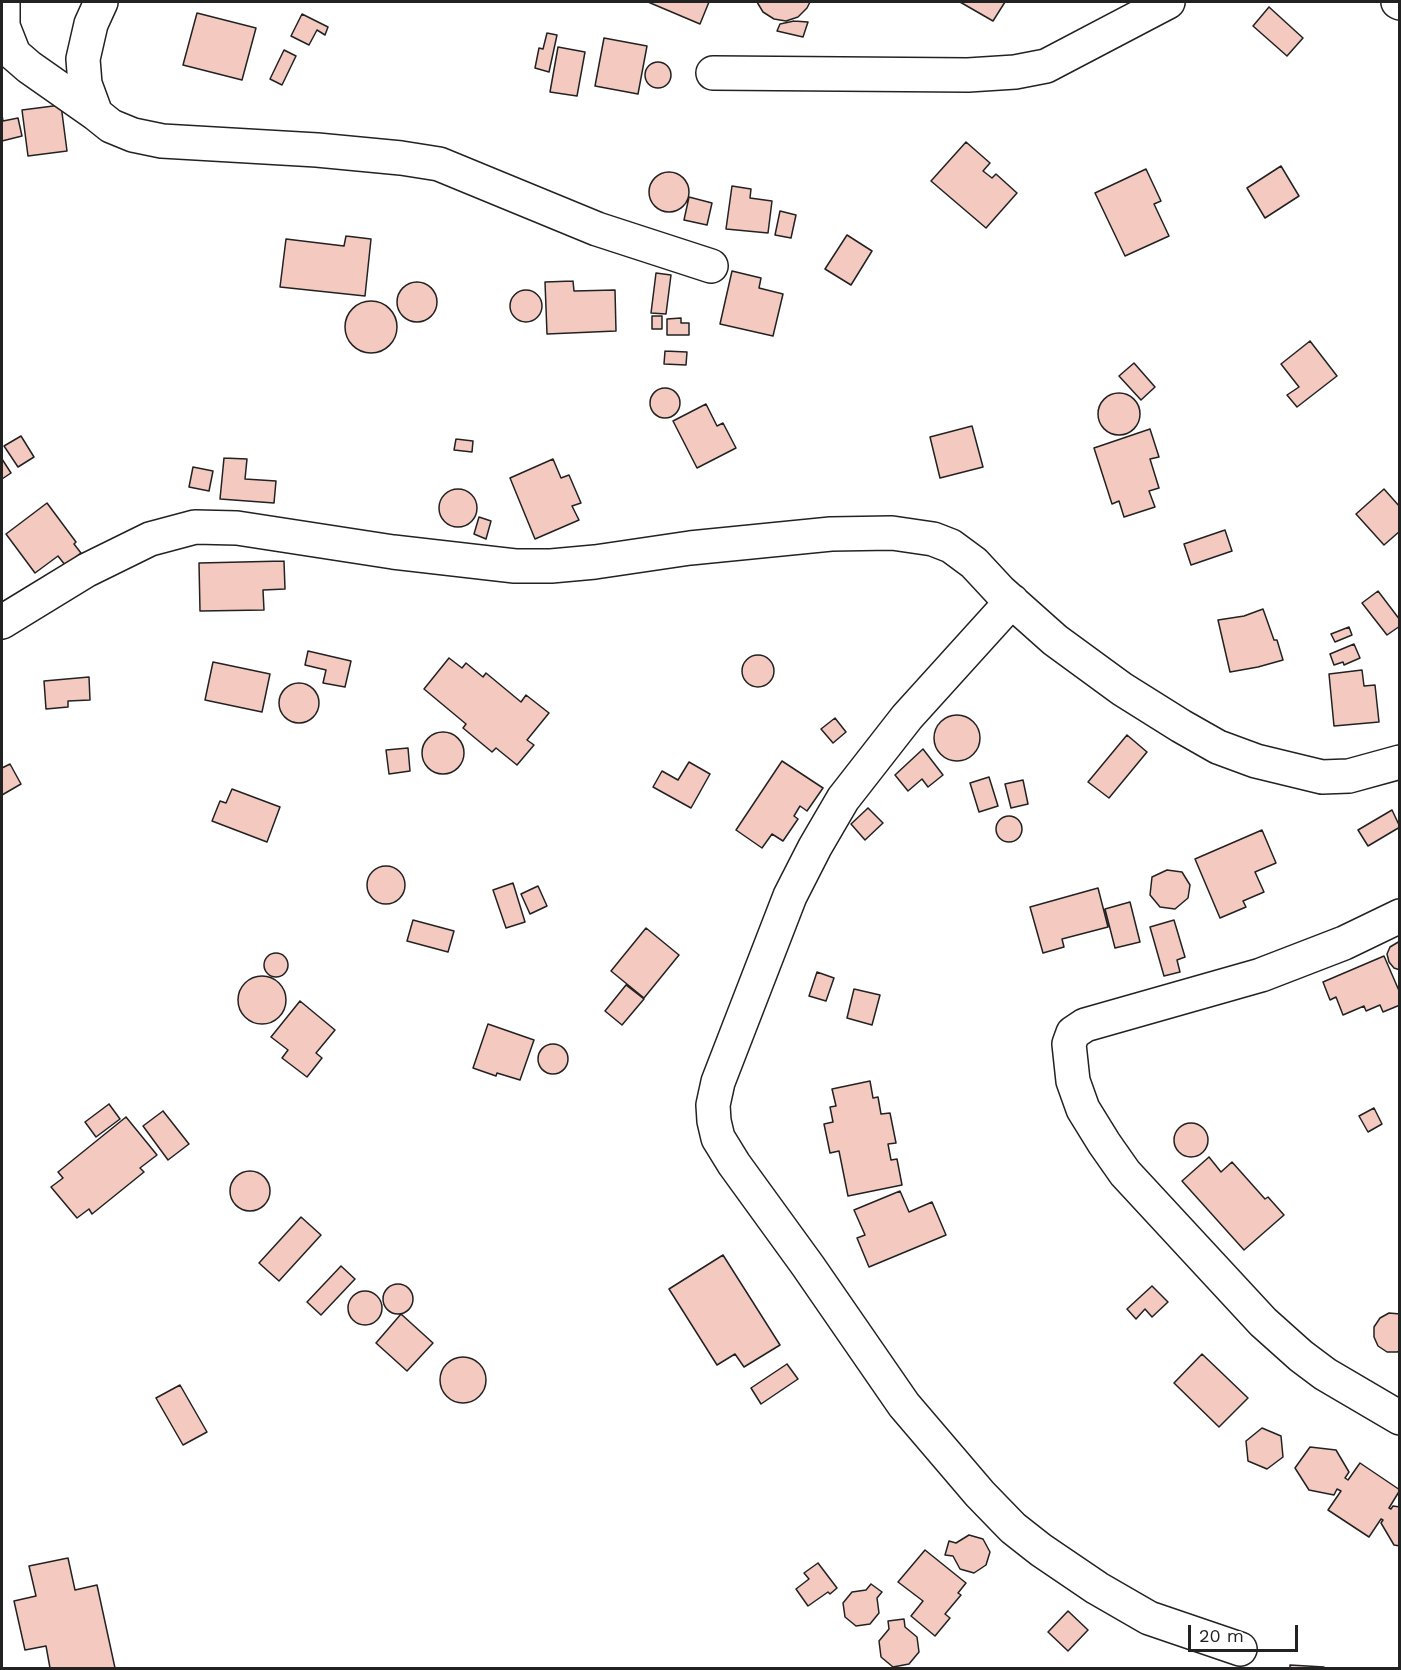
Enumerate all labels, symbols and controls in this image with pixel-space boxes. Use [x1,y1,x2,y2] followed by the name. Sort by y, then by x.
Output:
[1191,1613,1300,1651] scale bar
[1199,1625,1244,1646] text: 20 m

